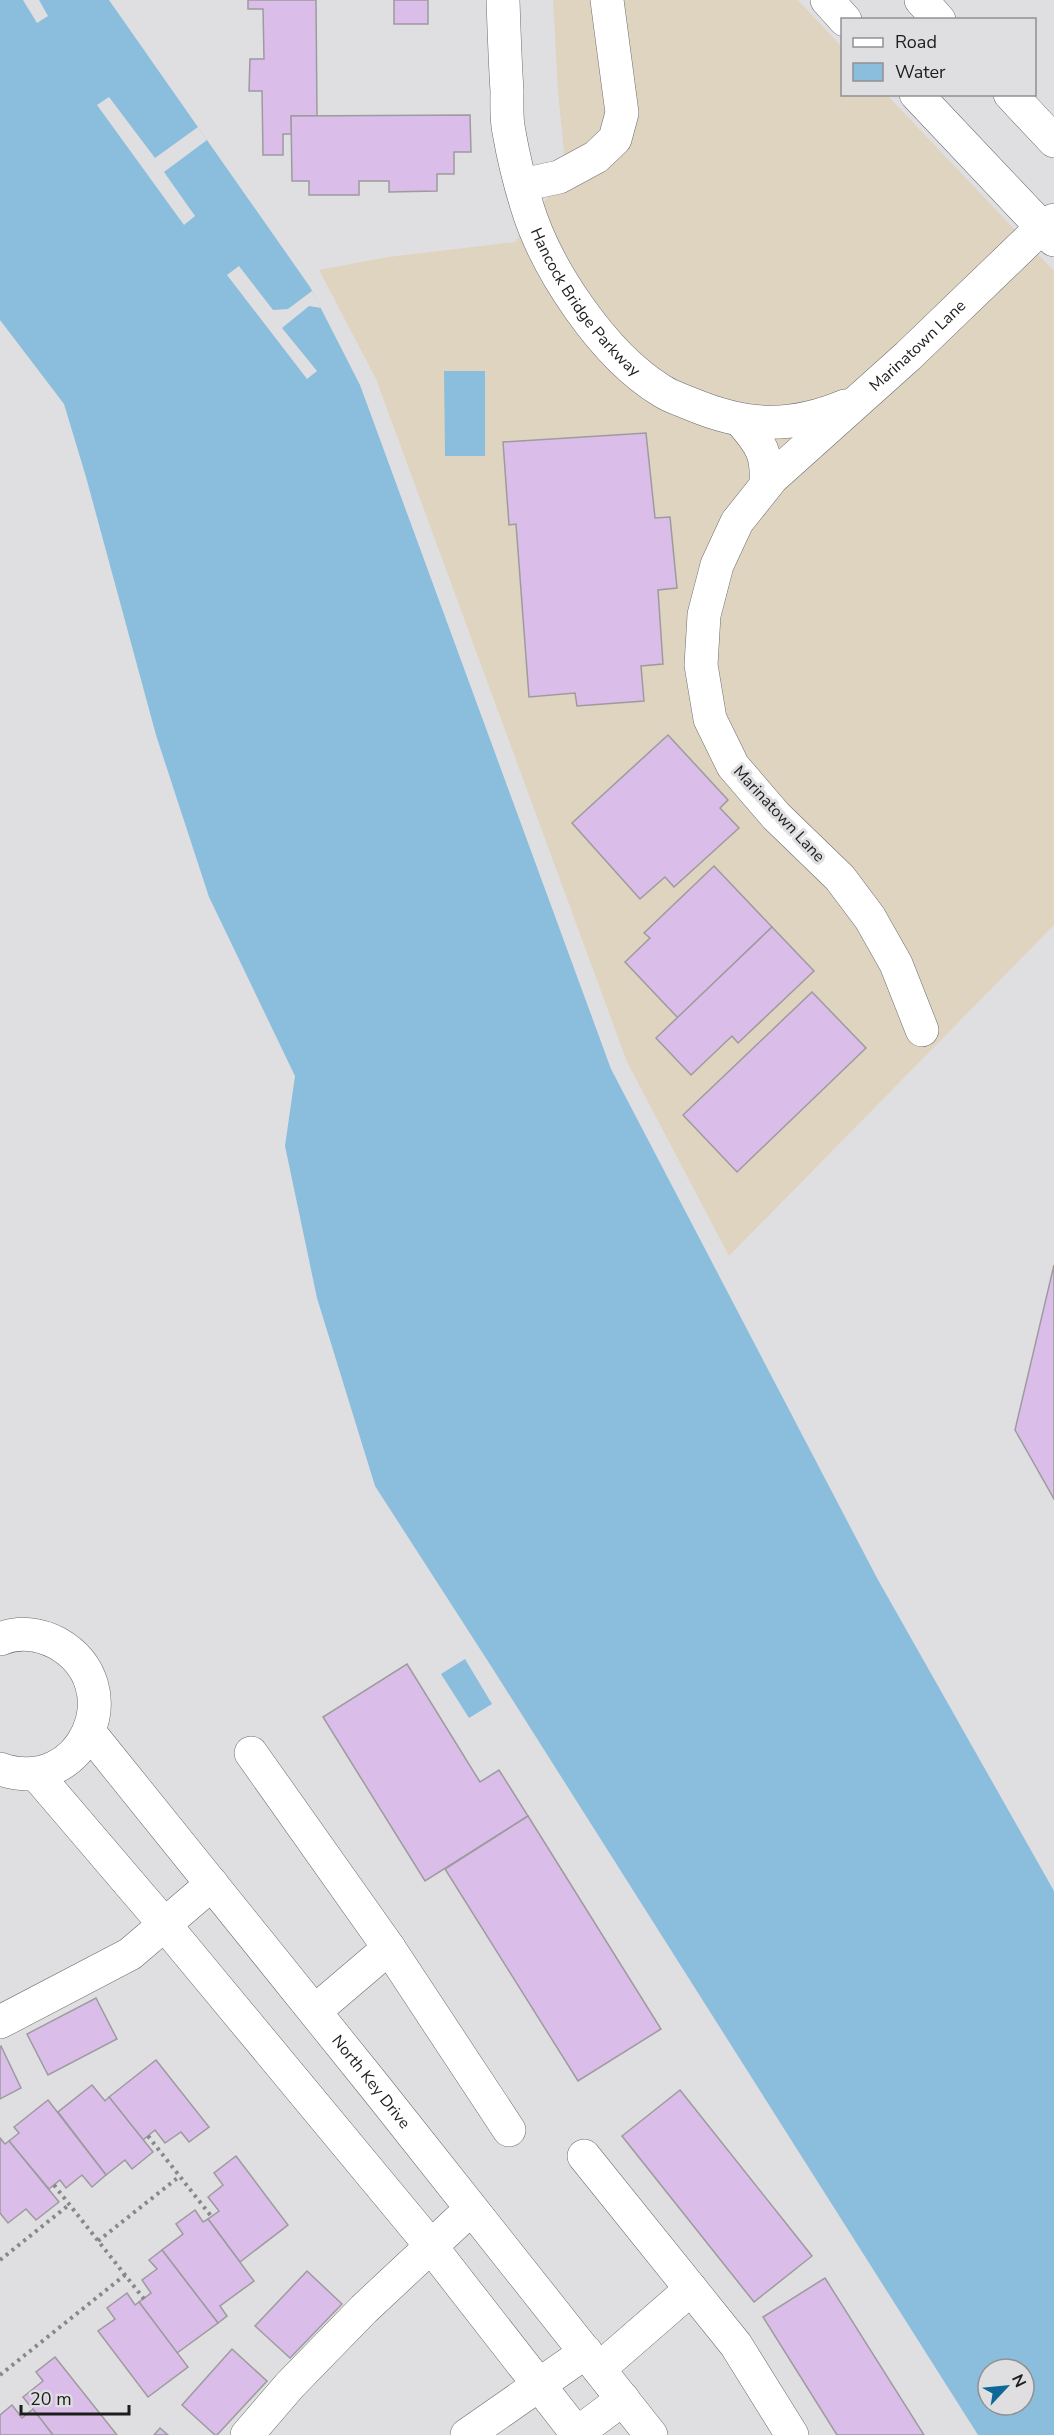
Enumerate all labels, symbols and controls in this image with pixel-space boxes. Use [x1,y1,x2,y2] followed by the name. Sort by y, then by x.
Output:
[841,18,1036,96] legend
[895,30,937,54] text: Road
[895,60,946,84] text: Water
[525,224,646,382] street label: Hancock Bridge Parkway
[865,295,971,397] street label: Marinatown Lane
[728,761,830,867] street label: Marinatown Lane
[327,2030,415,2133] street label: North Key Drive
[976,2357,1036,2417] north arrow
[1006,2371,1031,2391] text: N
[21,2378,129,2416] scale bar
[30,2387,72,2411] text: 20 m

